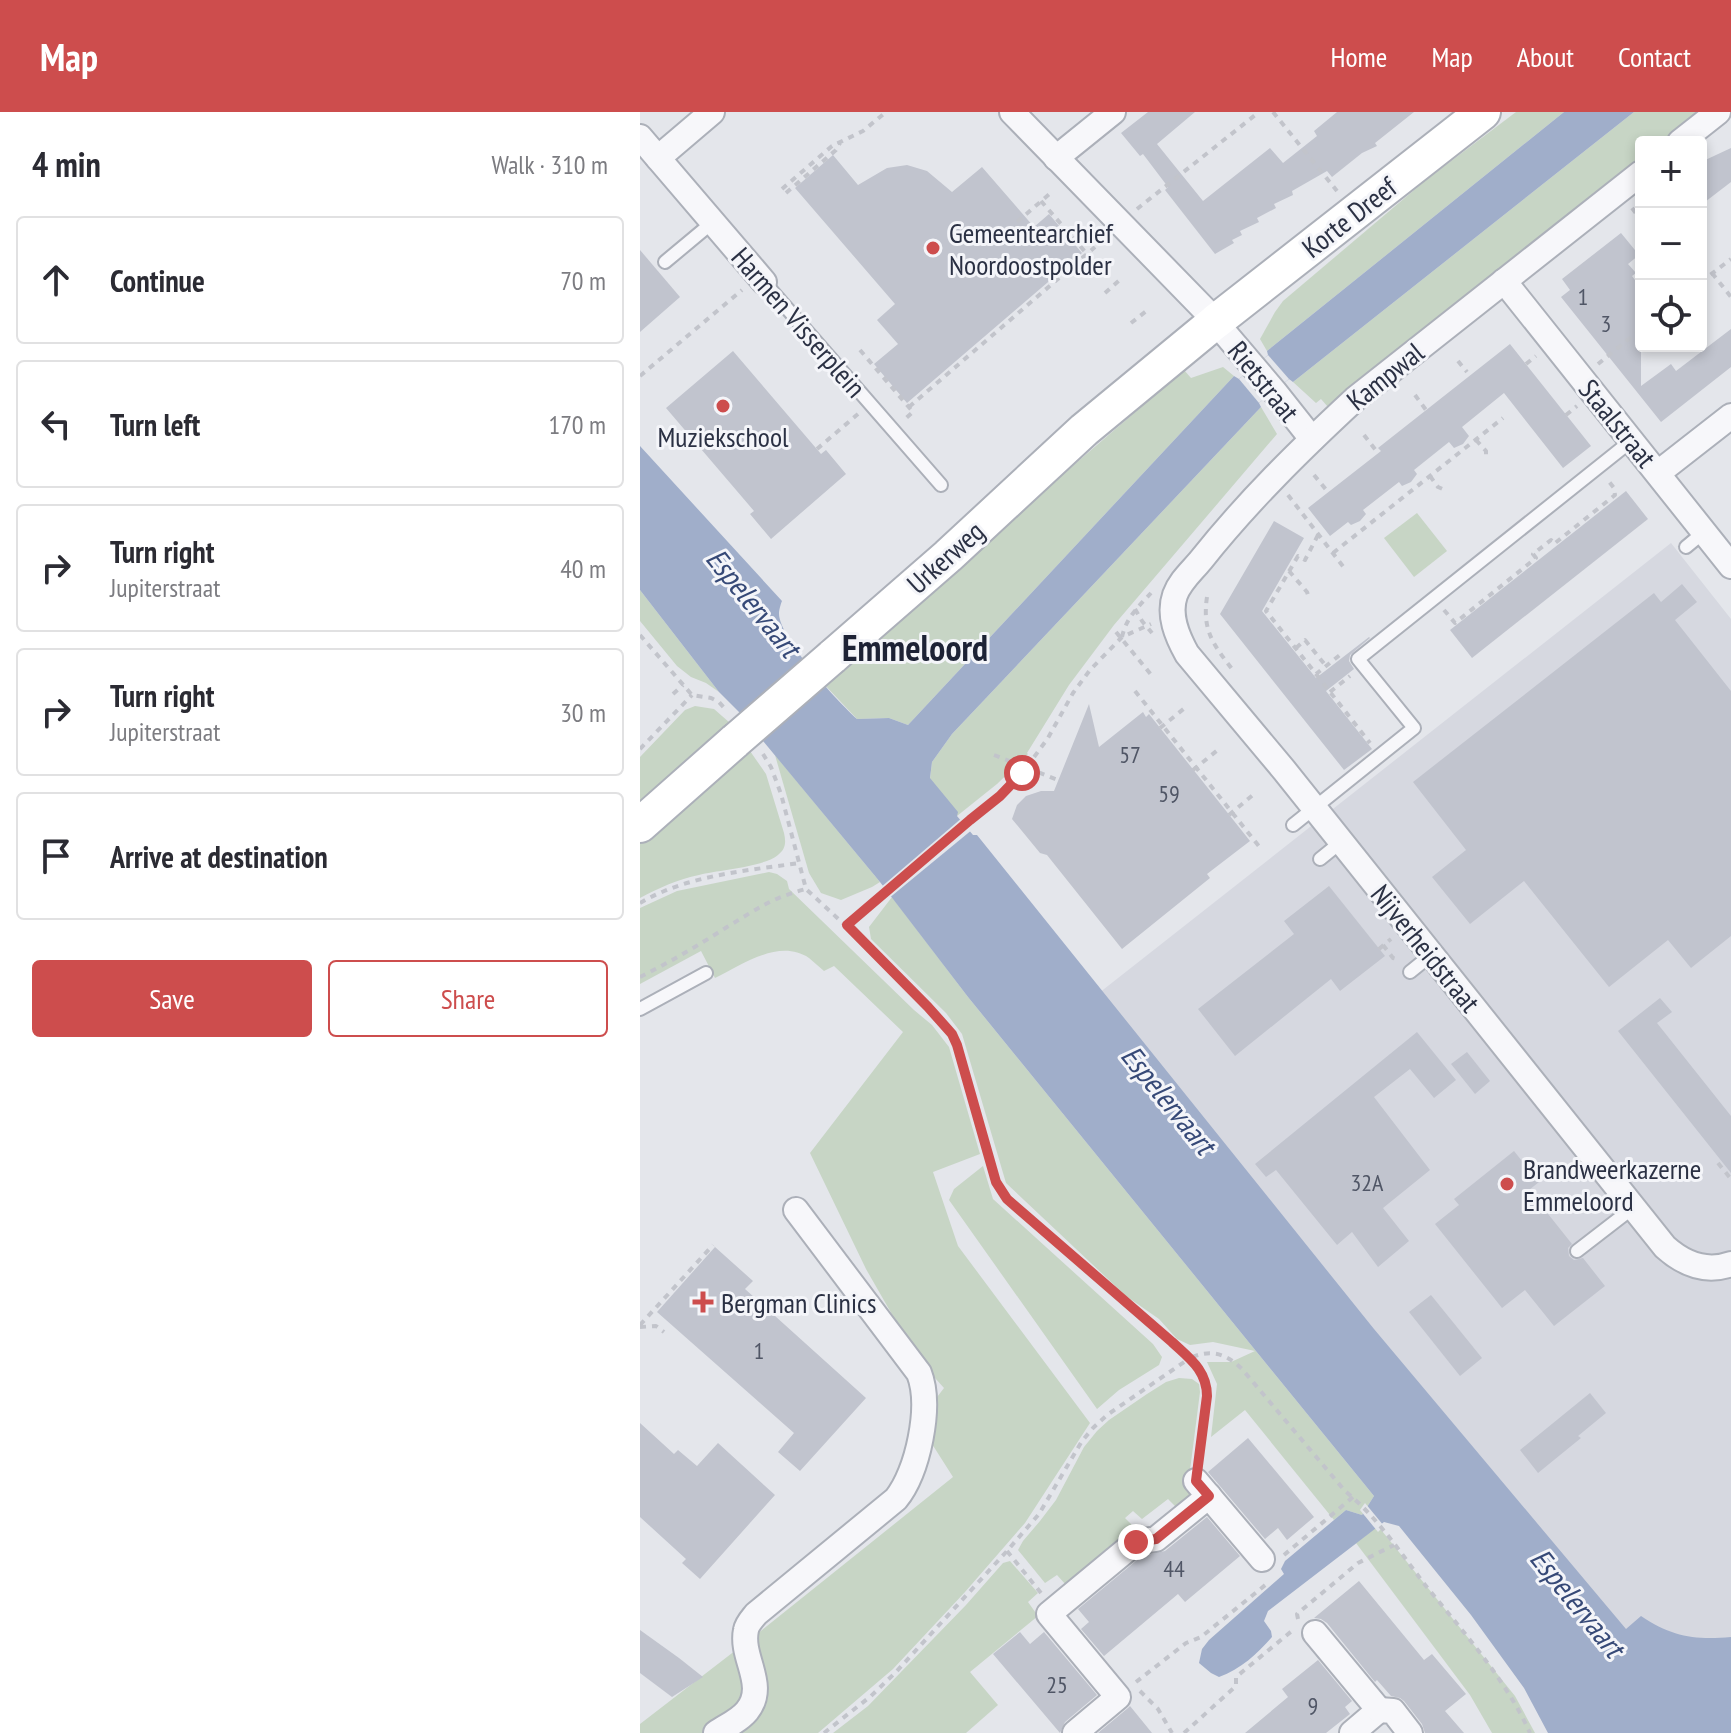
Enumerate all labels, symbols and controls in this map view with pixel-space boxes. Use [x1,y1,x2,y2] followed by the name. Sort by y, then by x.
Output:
[40,32,98,81] text: Map
[1331,38,1387,75] text: Home
[1431,38,1473,75] text: Map
[1517,38,1574,75] text: About
[1618,38,1691,75] text: Contact
[1635,136,1707,352] map controls
[1635,136,1707,208] button: +
[32,142,101,186] text: 4 min
[491,148,608,181] text: Walk · 310 m
[1294,167,1405,266] street label: Korte Dreef
[1635,208,1707,280] button: −
[949,214,1115,283] place label: Gemeentearchief Noordoostpolder
[724,239,874,405] street label: Harmen Visserplein
[924,239,942,257] marker: Gemeentearchief Noordoostpolder
[34,258,78,302] icon: ahead
[110,261,205,300] text: Continue
[560,264,606,297] text: 70 m
[1635,280,1707,352] button: locate
[1578,281,1588,312] house number: 1
[1601,308,1611,339] house number: 3
[1220,333,1308,429] street label: Rietstraat
[1339,333,1432,418] street label: Kampwal
[1571,371,1665,475] street label: Staalstraat
[714,397,732,415] marker: Muziekschool
[34,402,78,446] icon: left
[110,405,200,444] text: Turn left
[548,408,606,441] text: 170 m
[657,418,789,455] place label: Muziekschool
[899,513,991,601] street label: Urkerweg
[110,532,214,571] text: Turn right
[698,540,812,667] water label: Espelervaart
[34,546,78,590] icon: right
[560,552,606,585] text: 40 m
[110,571,220,604] text: Jupiterstraat
[842,624,988,671] district label: Emmeloord
[110,676,214,715] text: Turn right
[34,690,78,734] icon: right
[560,696,606,729] text: 30 m
[110,715,220,748] text: Jupiterstraat
[1119,739,1141,770] house number: 57
[1004,755,1040,791] route start
[1158,778,1180,809] house number: 59
[34,834,78,878] icon: arrive
[110,837,328,876] text: Arrive at destination
[1363,876,1489,1020] street label: Nijverheidstraat
[32,960,312,1037] button: Save
[328,960,608,1037] button: Share
[1113,1037,1227,1164] water label: Espelervaart
[1523,1150,1701,1219] place label: Brandweerkazerne Emmeloord
[1351,1167,1384,1198] house number: 32A
[1498,1175,1516,1193] marker: Brandweerkazerne Emmeloord
[721,1284,876,1321] place label: Bergman Clinics
[692,1291,714,1313] marker: Bergman Clinics
[754,1335,764,1366] house number: 1
[1118,1524,1154,1560] route end
[1522,1540,1636,1667] water label: Espelervaart
[1163,1553,1185,1584] house number: 44
[1046,1669,1068,1700] house number: 25
[1308,1690,1318,1721] house number: 9

